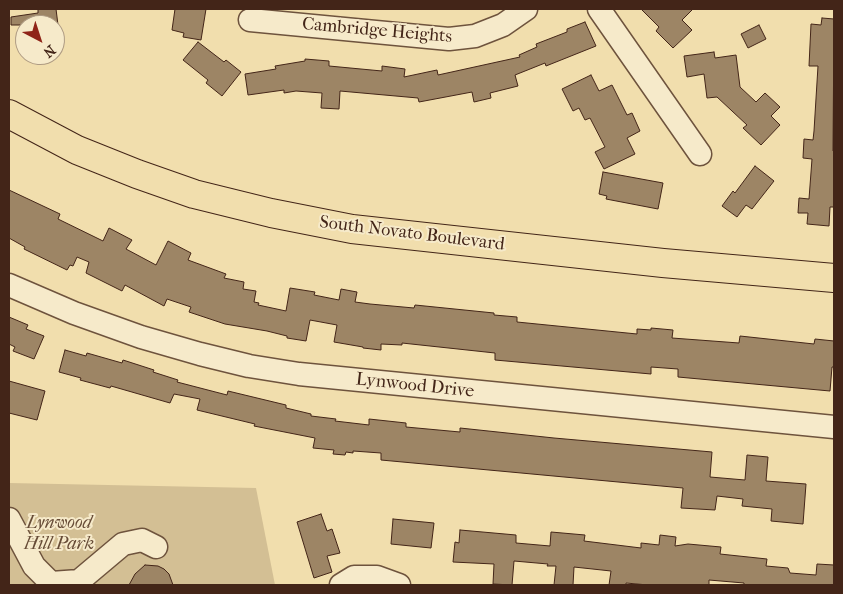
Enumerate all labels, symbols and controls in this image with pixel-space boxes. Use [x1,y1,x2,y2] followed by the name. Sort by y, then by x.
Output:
[301,14,453,48] street label: Cambridge Heights
[15,15,65,65] north arrow
[40,41,59,61] text: N
[318,212,506,256] street label: South Novato Boulevard
[355,369,475,403] street label: Lynwood Drive
[24,513,94,556] park label: Lynwood Hill Park

